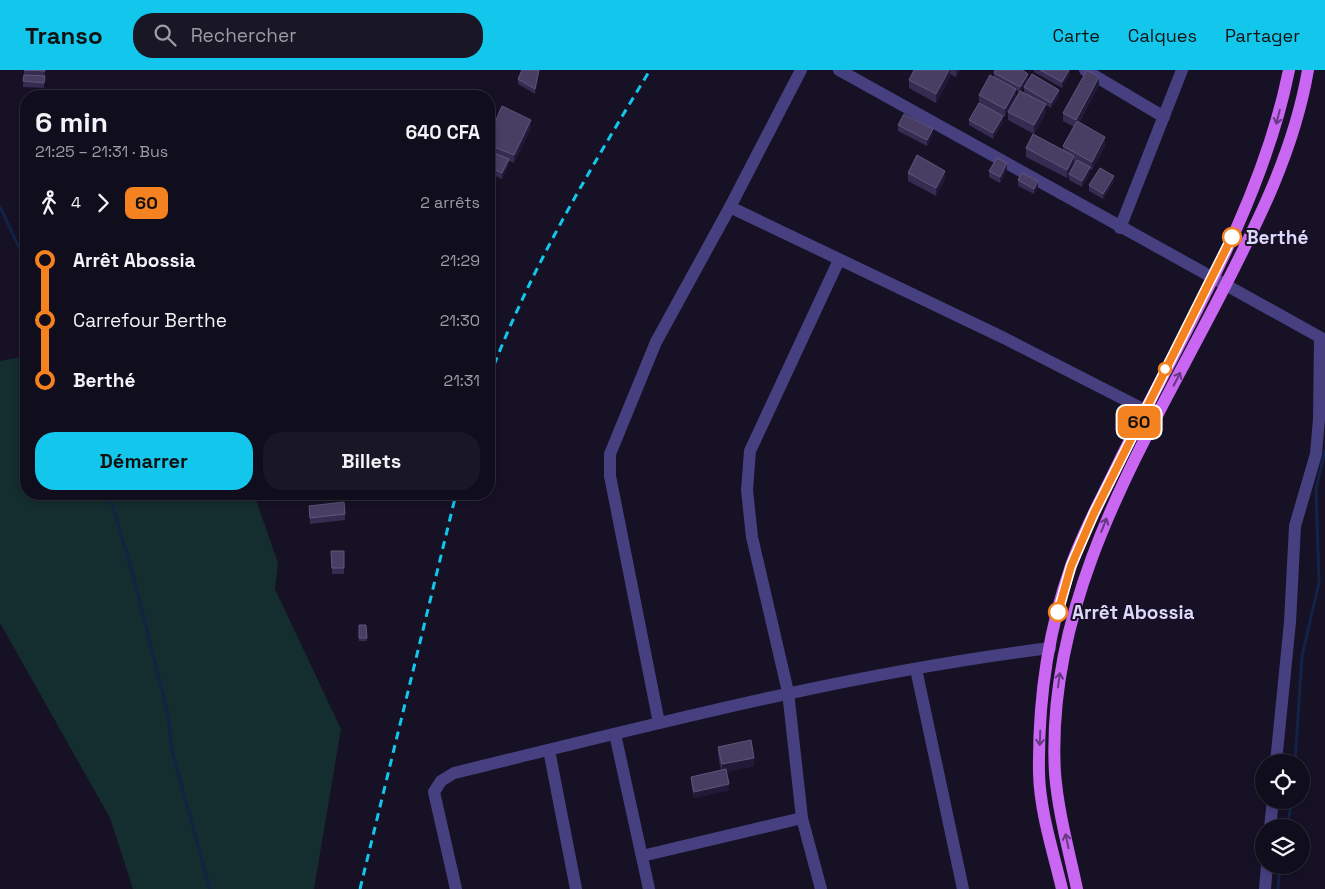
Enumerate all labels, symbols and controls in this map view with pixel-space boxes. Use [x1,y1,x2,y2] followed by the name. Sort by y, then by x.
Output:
[133,13,483,58] search box
[25,20,103,51] text: Transo
[151,21,179,49] icon: search
[191,23,296,48] text: Rechercher
[1053,24,1100,47] text: Carte
[1128,24,1197,47] text: Calques
[1225,24,1300,47] text: Partager
[35,104,108,140] text: 6 min
[1273,109,1282,125] one-way arrow
[405,120,480,145] text: 640 CFA
[35,141,168,162] text: 21:25 – 21:31 · Bus
[35,189,63,217] icon: walk
[89,189,117,217] icon: forward
[135,191,158,214] text: 60
[71,192,81,213] text: 4
[420,192,480,213] text: 2 arrêts
[1246,225,1308,250] place label: Berthé
[1222,227,1242,247] marker: Berthé
[73,248,195,273] text: Arrêt Abossia
[440,250,480,271] text: 21:29
[73,308,227,333] text: Carrefour Berthe
[440,310,480,331] text: 21:30
[1158,362,1172,376] unlabelled marker
[73,368,135,393] text: Berthé
[443,370,480,391] text: 21:31
[1172,372,1182,387] one-way arrow
[1116,406,1162,438] line badge: 60
[1128,410,1150,433] text: 60
[35,432,253,490] button: Démarrer
[263,432,480,490] button: Billets
[1100,517,1109,533] one-way arrow
[1072,600,1194,625] place label: Arrêt Abossia
[1048,602,1068,622] marker: Arrêt Abossia
[1054,673,1064,689] one-way arrow
[1035,730,1045,746] one-way arrow
[1255,754,1310,874] map controls
[1255,754,1310,809] button: locate
[1255,819,1310,874] button: layers
[1062,834,1071,850] one-way arrow

